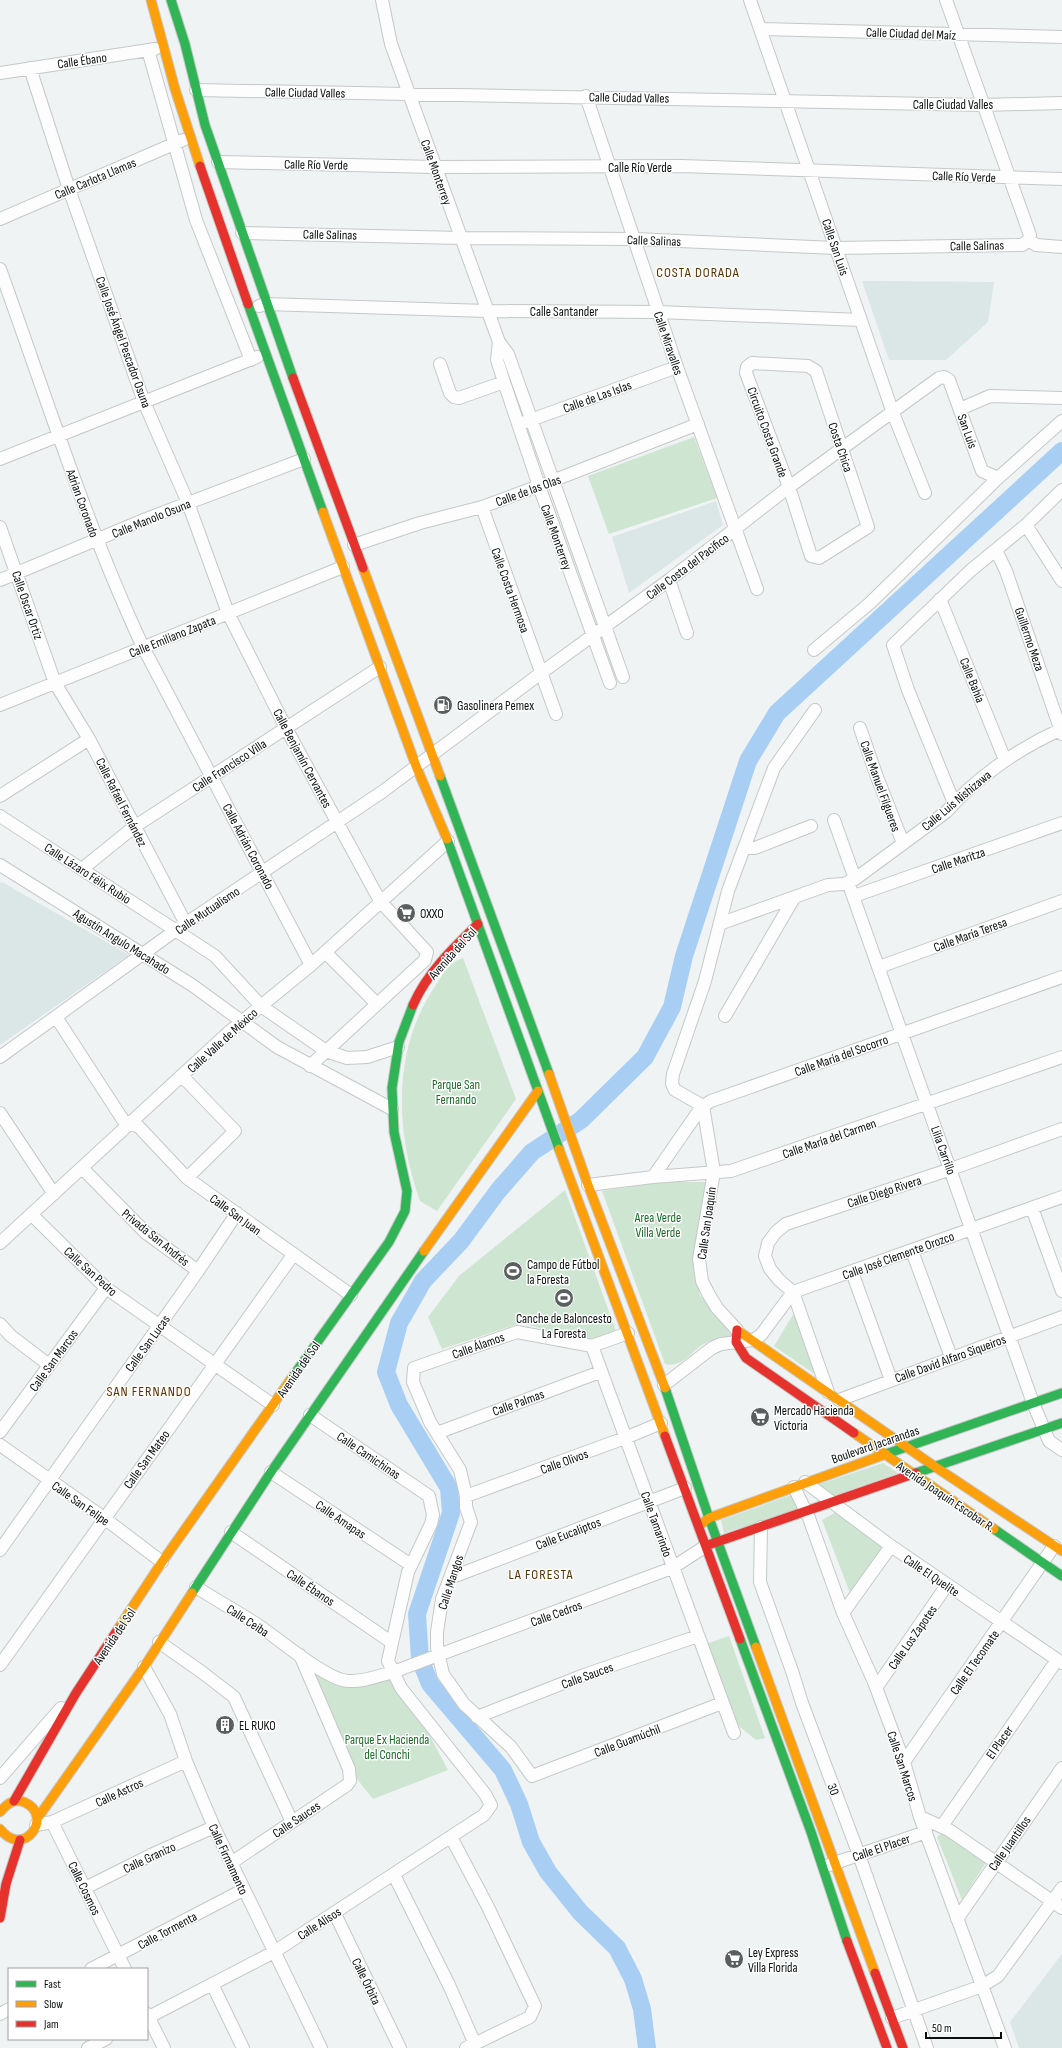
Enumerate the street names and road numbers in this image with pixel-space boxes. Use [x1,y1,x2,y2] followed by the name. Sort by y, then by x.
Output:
[866,24,957,44] street label: Calle Ciudad del Maíz
[56,50,108,72] street label: Calle Ébano
[265,84,346,102] street label: Calle Ciudad Valles
[589,89,670,107] street label: Calle Ciudad Valles
[913,97,994,113] street label: Calle Ciudad Valles
[417,137,455,207] street label: Calle Monterrey
[52,154,139,203] street label: Calle Carlota Llamas
[284,156,348,174] street label: Calle Río Verde
[608,160,672,176] street label: Calle Río Verde
[932,168,996,186] street label: Calle Río Verde
[818,217,852,278] street label: Calle San Luis
[303,227,358,243] street label: Calle Salinas
[627,232,682,250] street label: Calle Salinas
[950,238,1005,254] street label: Calle Salinas
[92,274,154,410] street label: Calle José Ángel Pescador Osuna
[530,304,598,320] street label: Calle Santander
[650,309,687,378] street label: Calle Miravalles
[561,377,634,417] street label: Calle de Las Islas
[743,385,791,480] street label: Circuito Costa Grande
[953,412,981,451] street label: San Luis
[824,420,856,474] street label: Costa Chica
[62,466,102,540] street label: Adrian Coronado
[493,472,564,510] street label: Calle de las Olas
[109,496,193,542] street label: Calle Manolo Osuna
[537,502,575,572] street label: Calle Monterrey
[643,530,732,603] street label: Calle Costa del Pacifico
[487,546,533,635] street label: Calle Costa Hermosa
[8,569,46,642] street label: Calle Oscar Ortiz
[1011,605,1047,673] street label: Guillermo Meza
[127,612,218,662] street label: Calle Emiliano Zapata
[956,656,988,705] street label: Calle Bahía
[269,706,335,811] street label: Calle Benjamín Cervantes
[189,736,270,796] street label: Calle Francisco Villa
[856,739,904,834] street label: Calle Manuel Filgueres
[92,755,151,850] street label: Calle Rafael Fernández
[919,767,995,835] street label: Calle Luis Nishizawa
[219,801,277,892] street label: Calle Adrián Coronado
[41,840,134,908] street label: Calle Lázaro Félix Rubio
[929,844,987,878] street label: Calle Maritza
[172,883,243,938] street label: Calle Mutualismo
[69,905,173,978] street label: Agustín Angulo Macahado
[931,914,1009,956] street label: Calle María Teresa
[425,924,480,984] street label: Avenida del Sol
[184,1005,261,1077] street label: Calle Valle de México
[792,1032,890,1080] street label: Calle María del Socorro
[780,1115,878,1163] street label: Calle María del Carmen
[927,1124,959,1177] street label: Lilia Carrillo
[845,1172,923,1211] street label: Calle Diego Rivera
[694,1186,720,1261] street label: Calle San Joaquín
[206,1191,264,1239] street label: Calle San Juan
[118,1206,193,1270] street label: Privada San Andrés
[840,1228,956,1284] street label: Calle José Clemente Orozco
[60,1244,120,1300] street label: Calle San Pedro
[122,1312,174,1375] street label: Calle San Lucas
[26,1326,82,1395] street label: Calle San Marcos
[450,1329,507,1363] street label: Calle Álamos
[893,1331,1008,1386] street label: Calle David Alfaro Siqueiros
[273,1339,324,1401] street label: Avenida del Sol
[490,1386,547,1420] street label: Calle Palmas
[829,1422,922,1467] street label: Boulevard Jacarandas
[120,1427,173,1492] street label: Calle San Mateo
[334,1429,404,1483] street label: Calle Camichinas
[538,1446,591,1478] street label: Calle Olivos
[892,1457,998,1536] street label: Avenida Joaquín Escobar R.
[48,1478,113,1530] street label: Calle San Felipe
[637,1489,675,1559] street label: Calle Tamarindo
[312,1497,369,1543] street label: Calle Amapas
[534,1514,603,1554] street label: Calle Eucaliptos
[900,1551,963,1600] street label: Calle El Quelite
[435,1553,467,1612] street label: Calle Mangos
[283,1566,338,1610] street label: Calle Ébanos
[528,1597,585,1631] street label: Calle Cedros
[223,1601,272,1640] street label: Calle Ceiba
[885,1602,941,1673] street label: Calle Los Zapotes
[90,1605,140,1669] street label: Avenida del Sol
[947,1627,1003,1698] street label: Calle El Tecomate
[559,1659,616,1693] street label: Calle Sauces
[592,1721,663,1761] street label: Calle Guamúchil
[983,1723,1017,1762] street label: El Placer
[883,1729,921,1804] street label: Calle San Marcos
[93,1775,146,1811] street label: Calle Astros
[824,1781,843,1798] street label: 30
[270,1798,324,1842] street label: Calle Sauces
[985,1813,1035,1874] street label: Calle Juantillos
[205,1821,251,1897] street label: Calle Firmamento
[850,1831,913,1865] street label: Calle El Placer
[121,1839,178,1877] street label: Calle Granizo
[64,1859,104,1918] street label: Calle Cosmos
[295,1904,345,1944] street label: Calle Alisos
[135,1909,200,1953] street label: Calle Tormenta
[348,1955,384,2007] street label: Calle Órbita

